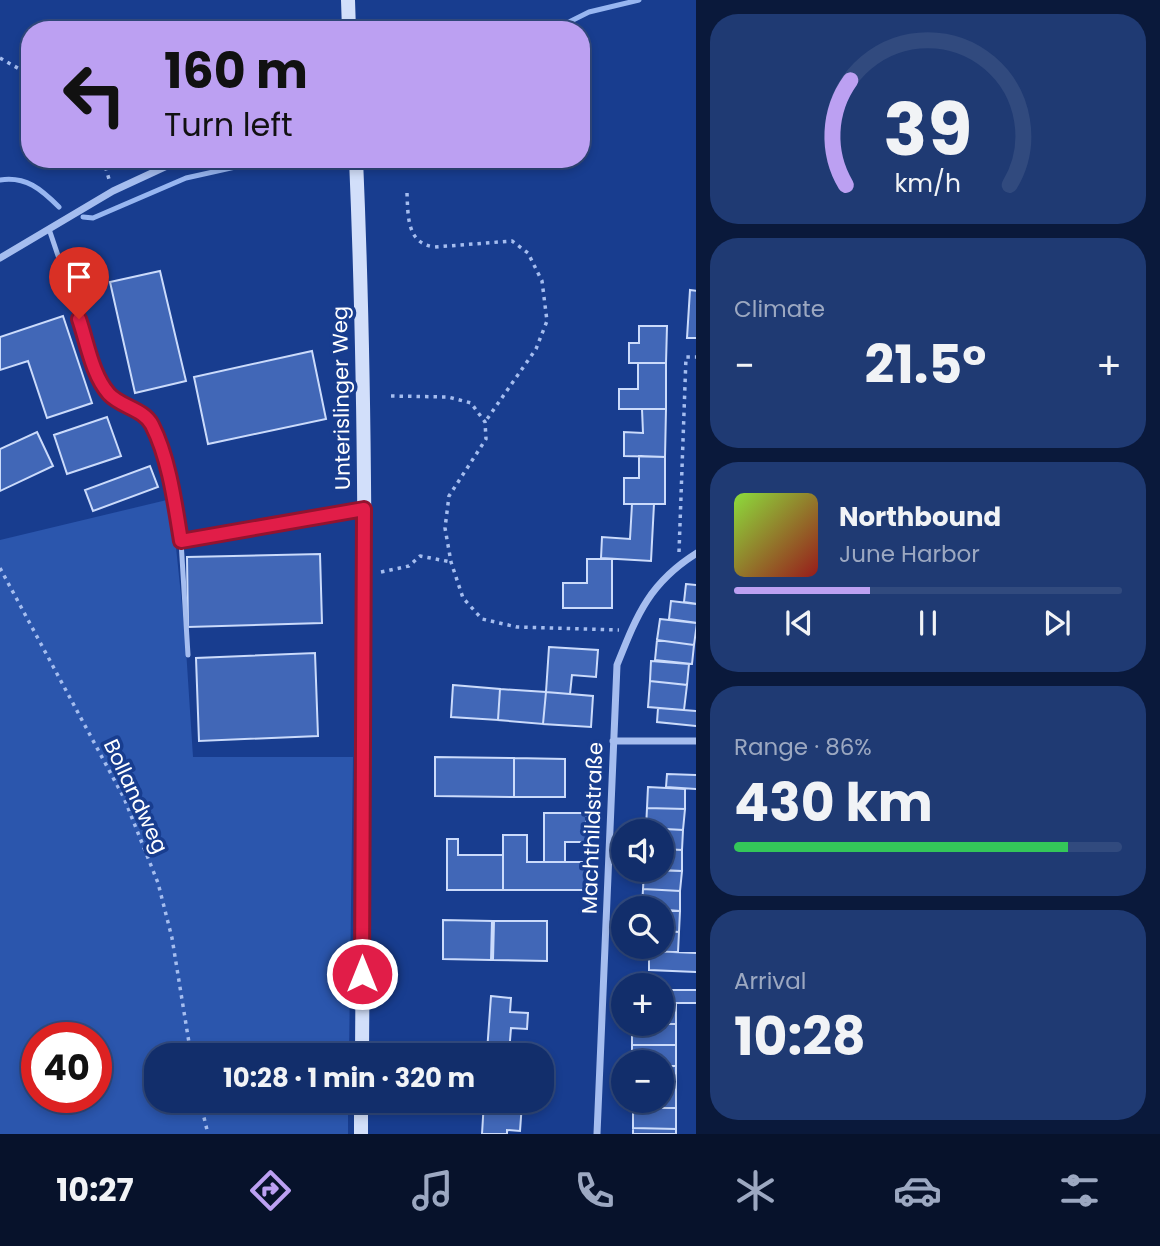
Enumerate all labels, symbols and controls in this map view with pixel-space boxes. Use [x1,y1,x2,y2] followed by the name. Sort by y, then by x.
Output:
[164,37,308,105] text: 160 m
[49,49,140,140] icon: left
[884,79,972,180] text: 39
[164,102,293,147] text: Turn left
[895,166,961,201] text: km/h
[49,247,109,319] pin
[60,258,98,296] icon: arrive
[734,293,825,325] text: Climate
[325,306,357,490] street label: Unterislinger Weg
[865,328,986,401] text: 21.5°
[734,339,755,392] text: −
[1096,339,1122,392] text: +
[839,499,1001,535] text: Northbound
[839,538,980,570] text: June Harbor
[780,604,818,642] icon: previous
[909,604,947,642] icon: pause
[1038,604,1076,642] icon: next
[734,731,872,763] text: Range · 86%
[97,734,175,858] street label: Bollandweg
[575,742,609,914] street label: Machthildstraße
[734,766,933,839] text: 430 km
[611,819,674,1113] map controls
[611,819,674,882] button: sound
[611,896,674,959] button: search
[325,937,399,1011] position arrow
[734,965,806,997] text: Arrival
[611,973,674,1036] button: +
[734,1000,866,1073] text: 10:28
[21,1022,112,1113] speed limit sign: 40
[611,1050,674,1113] button: −
[223,1060,475,1096] text: 10:28 · 1 min · 320 m
[246,1166,295,1215] icon: directions
[408,1166,457,1215] icon: music
[570,1166,619,1215] icon: phone
[731,1166,780,1215] icon: climate
[893,1166,942,1215] icon: car
[1055,1166,1104,1215] icon: filters
[56,1167,134,1212] text: 10:27

